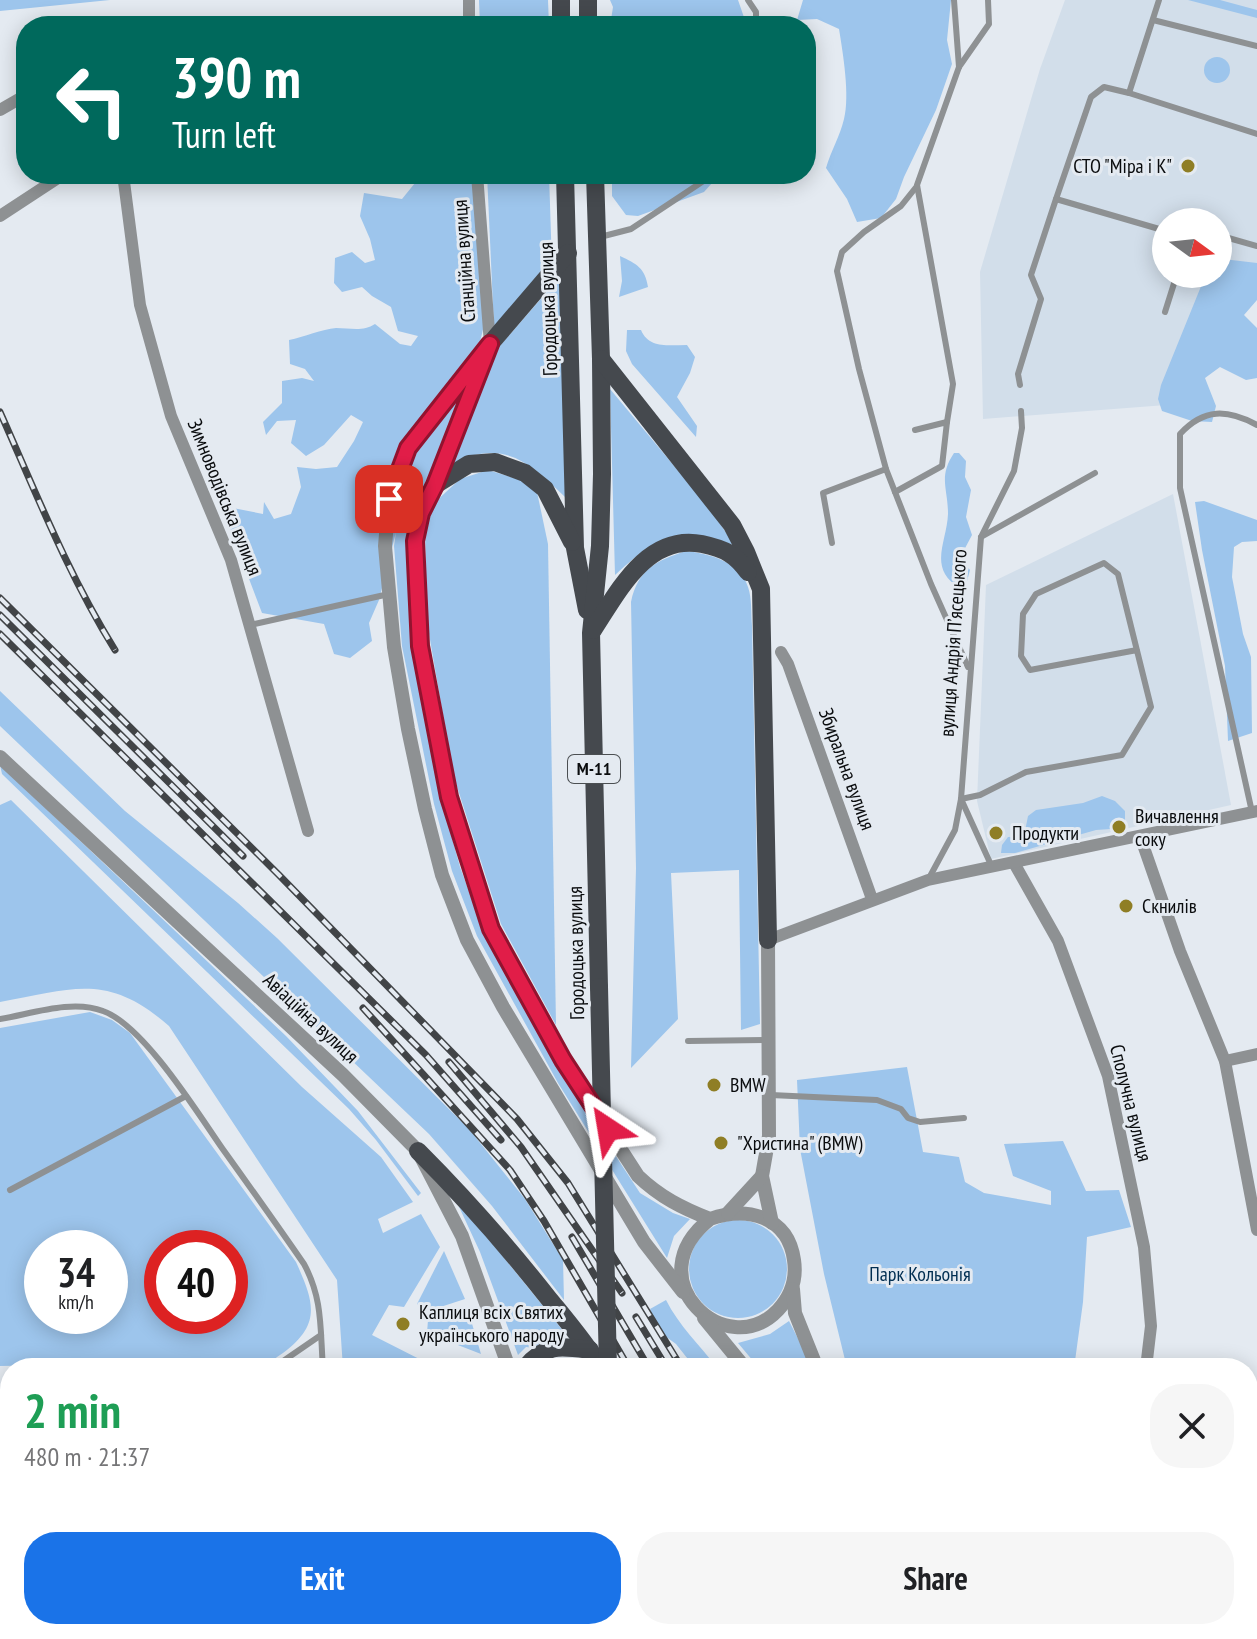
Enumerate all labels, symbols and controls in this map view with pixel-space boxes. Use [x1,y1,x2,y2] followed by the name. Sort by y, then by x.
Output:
[172,41,301,113] text: 390 m
[40,48,144,152] icon: left
[172,111,276,158] text: Turn left
[1073,153,1172,179] place label: СТО "Міра і К"
[1179,157,1197,175] marker: СТО "Міра і К"
[447,199,481,323] street label: Станційна вулиця
[1152,208,1232,288] north arrow
[1152,208,1232,288] map controls
[533,242,563,376] street label: Городоцька вулиця
[182,415,268,579] street label: Зимноводівська вулиця
[355,465,423,533] pin
[367,477,411,521] icon: arrive
[933,548,973,738] street label: вулиця Андрія Пʼясецького
[813,704,881,834] street label: Збиральна вулиця
[568,755,620,783] road number: М-11
[1135,803,1219,852] place label: Вичавлення соку
[1110,818,1128,836] marker: Вичавлення соку
[1012,820,1079,846] place label: Продукти
[987,824,1005,842] marker: Продукти
[562,886,590,1020] street label: Городоцька вулиця
[1142,893,1197,919] place label: Скнилів
[1117,897,1135,915] marker: Скнилів
[258,967,364,1069] street label: Авіаційна вулиця
[1104,1042,1158,1164] street label: Сполучна вулиця
[730,1072,766,1098] place label: BMW
[705,1076,723,1094] marker: BMW
[566,1087,650,1171] position arrow
[737,1130,863,1156] place label: "Христина" (BMW)
[712,1134,730,1152] marker: "Христина" (BMW)
[144,1230,248,1334] speed limit sign: 40
[57,1246,95,1298] text: 34
[869,1261,971,1287] park label: Парк Кольонія
[58,1289,94,1315] text: km/h
[419,1299,564,1348] place label: Каплиця всіх Святих українського народу
[394,1315,412,1333] marker: Каплиця всіх Святих українського народу
[24,1379,121,1441] text: 2 min
[1150,1384,1234,1468] button: close
[24,1440,150,1473] text: 480 m · 21:37
[24,1532,621,1624] button: Exit
[637,1532,1234,1624] button: Share

